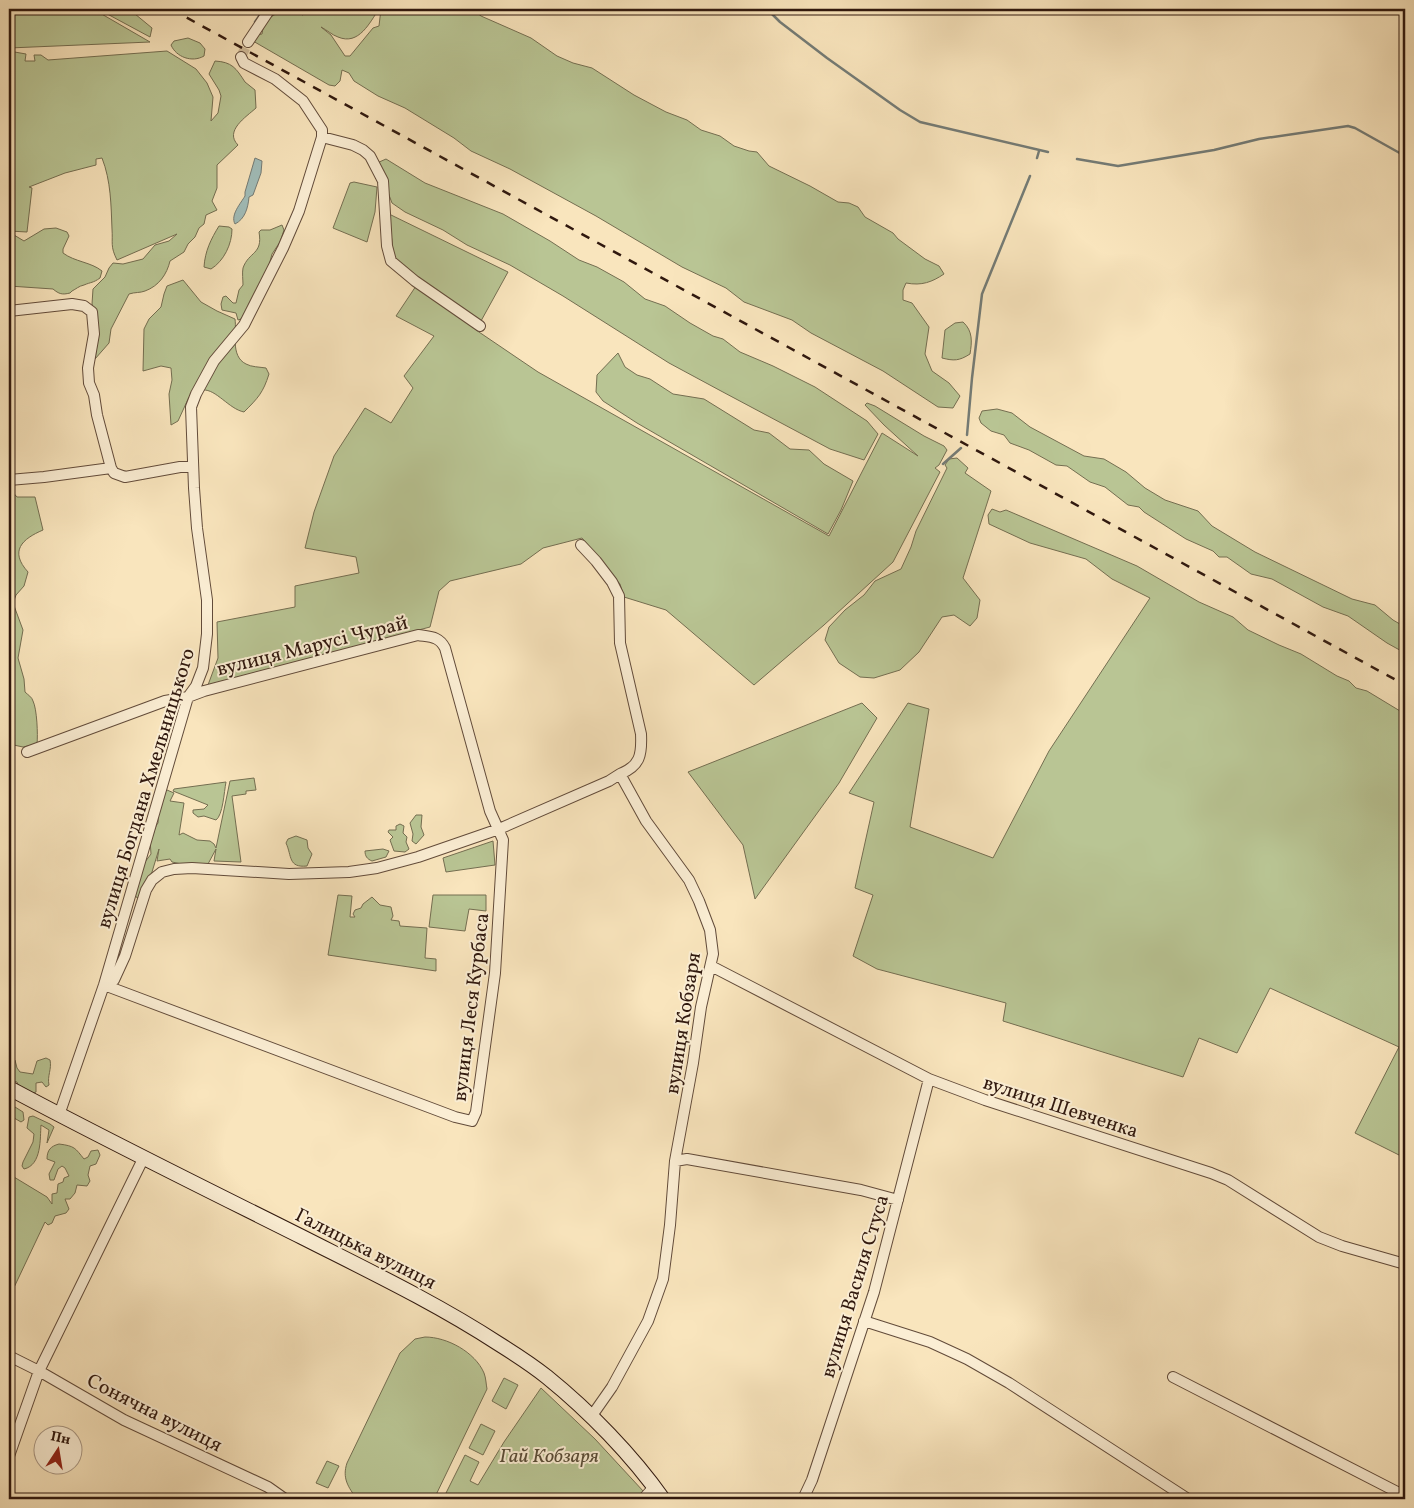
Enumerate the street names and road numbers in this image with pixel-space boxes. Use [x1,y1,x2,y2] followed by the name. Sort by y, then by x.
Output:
[214,610,411,684] street label: вулиця Марусі Чурай
[91,645,203,932] street label: вулиця Богдана Хмельницького
[447,911,497,1103] street label: вулиця Леся Курбаса
[659,950,709,1096] street label: вулиця Кобзаря
[979,1070,1142,1146] street label: вулиця Шевченка
[815,1191,897,1382] street label: вулиця Василя Стуса
[290,1202,441,1298] street label: Галицька вулиця
[82,1368,227,1460] street label: Сонячна вулиця

